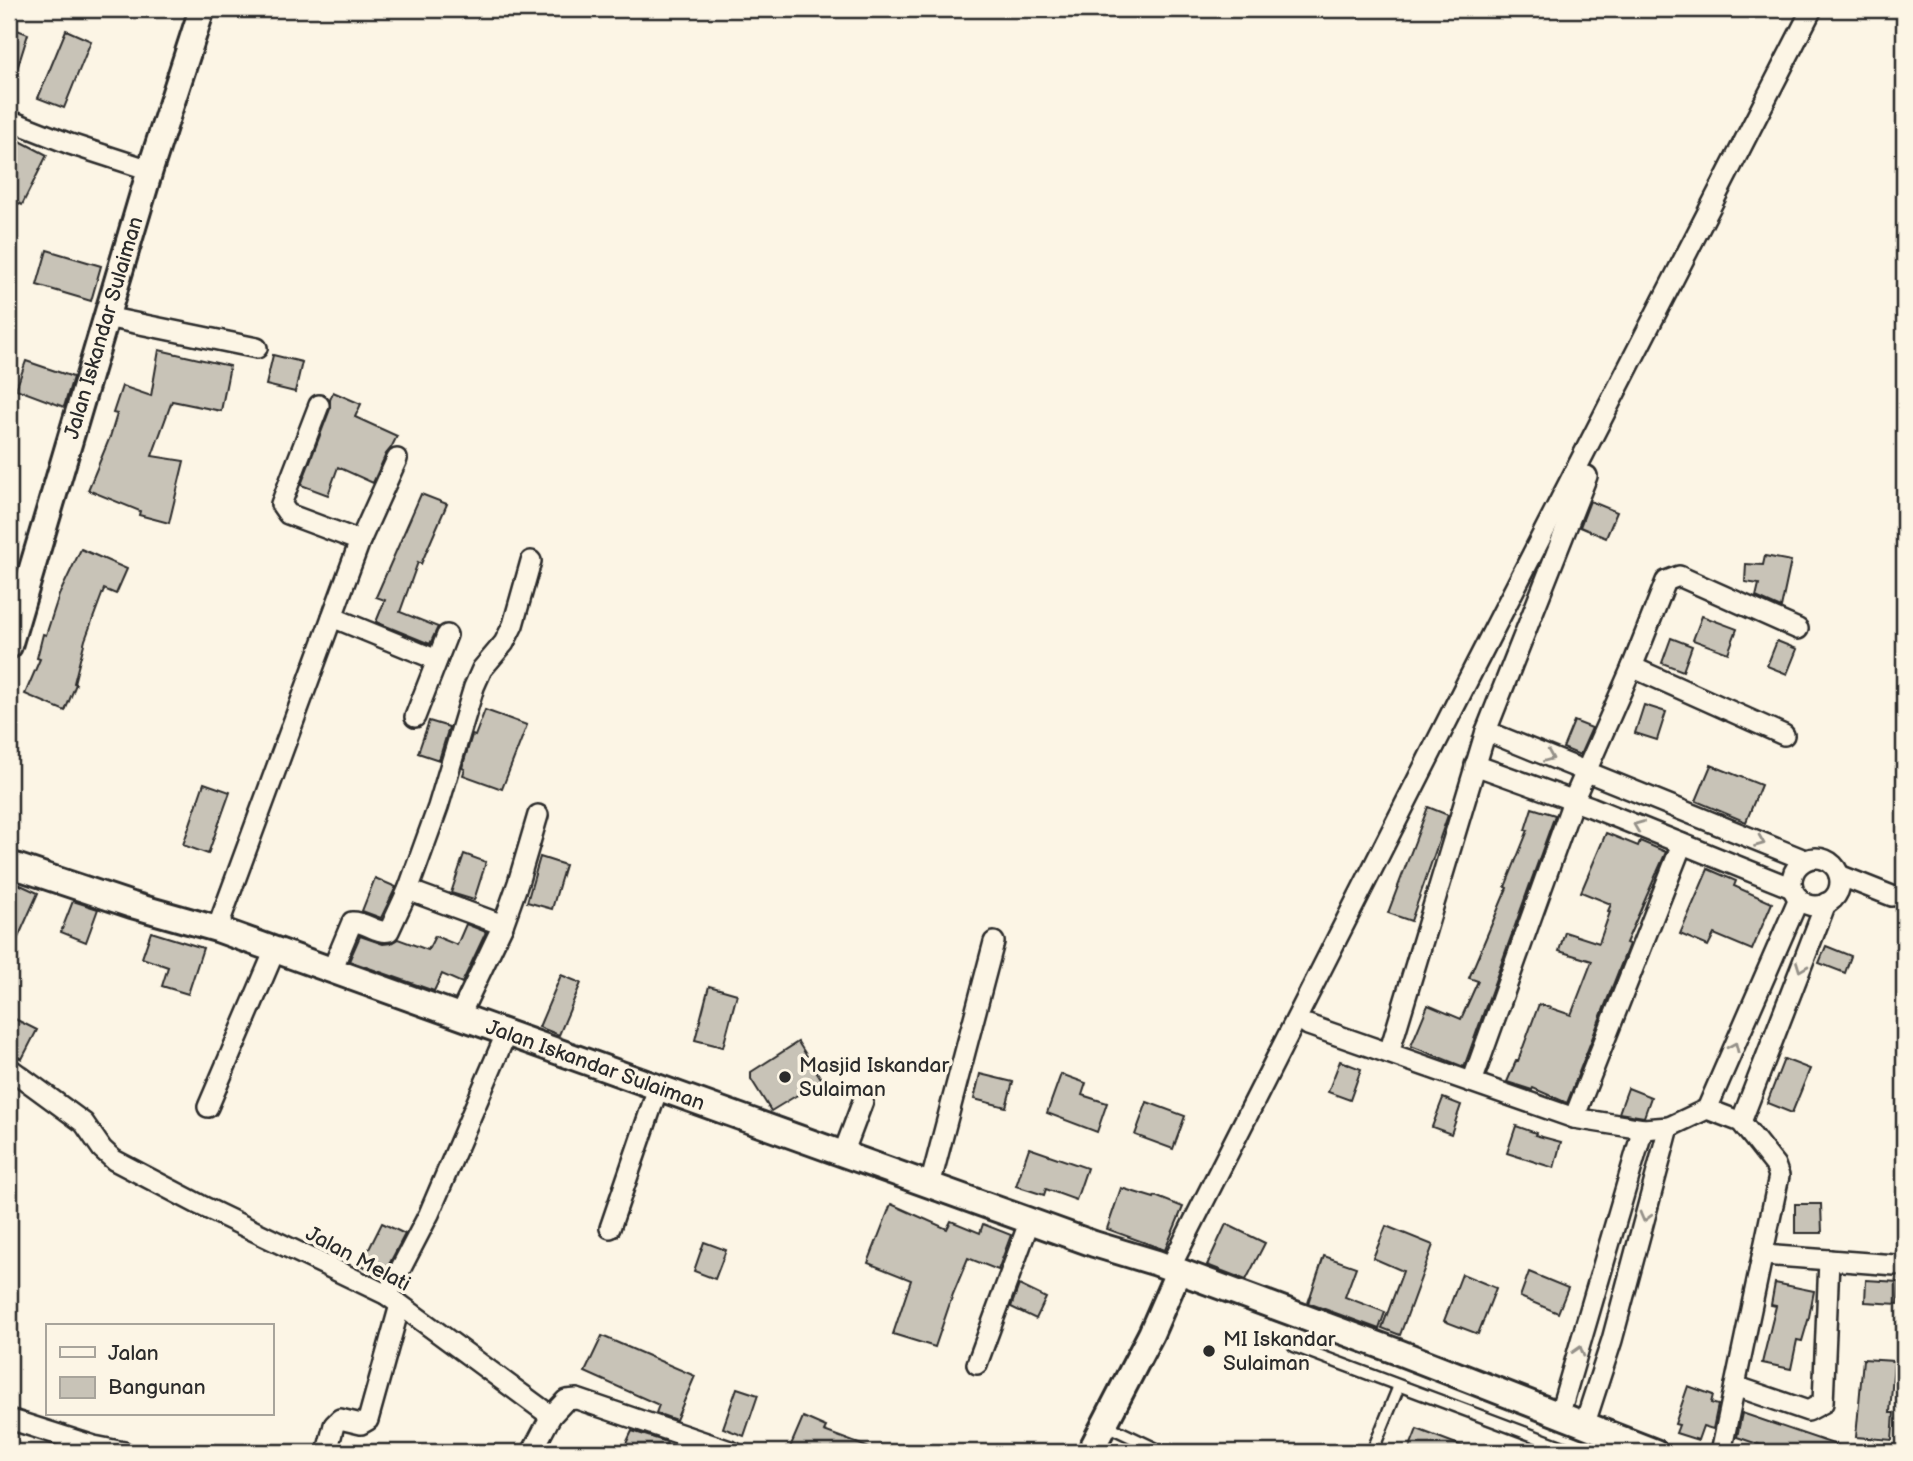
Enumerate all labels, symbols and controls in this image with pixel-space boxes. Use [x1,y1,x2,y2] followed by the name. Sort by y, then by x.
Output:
[59,214,148,442] street label: Jalan Iskandar Sulaiman
[1542,749,1554,763] one-way arrow
[1633,821,1645,835] one-way arrow
[1754,833,1766,847] one-way arrow
[1796,960,1810,972] one-way arrow
[483,1014,708,1116] street label: Jalan Iskandar Sulaiman
[1726,1041,1740,1054] one-way arrow
[799,1053,950,1102] place label: Masjid Iskandar Sulaiman
[777,1069,793,1085] marker: Masjid Iskandar Sulaiman
[1639,1211,1653,1223] one-way arrow
[301,1221,415,1297] street label: Jalan Melati
[46,1324,273,1416] legend
[1223,1327,1336,1376] place label: MI Iskandar Sulaiman
[108,1341,159,1366] text: Jalan
[1201,1343,1217,1359] marker: MI Iskandar Sulaiman
[1571,1345,1585,1358] one-way arrow
[108,1375,206,1400] text: Bangunan

